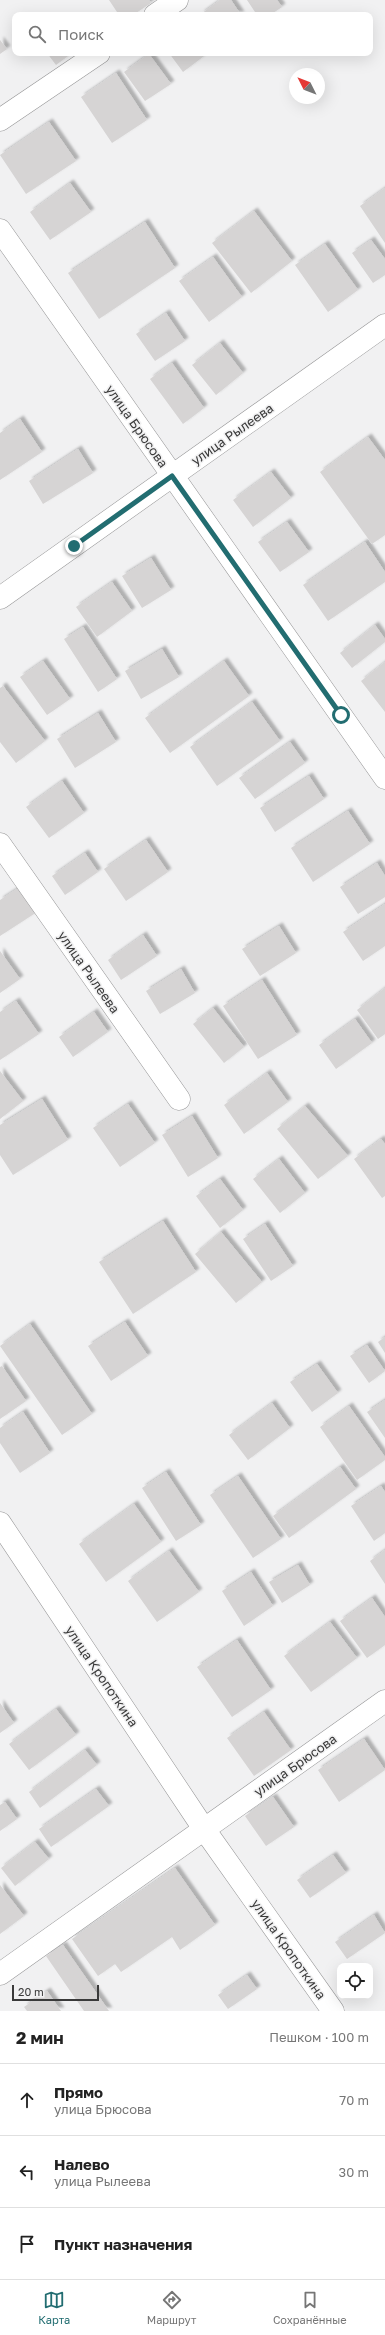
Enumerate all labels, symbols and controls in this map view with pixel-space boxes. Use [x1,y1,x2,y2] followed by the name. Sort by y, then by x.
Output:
[12,12,373,56] search box
[26,23,48,45] icon: search
[58,25,104,43] text: Поиск
[289,68,325,104] north arrow
[102,381,172,471] street label: улица Брюсова
[188,400,276,468] street label: улица Рылеева
[65,537,83,555] route end
[332,706,350,724] route start
[55,928,123,1016] street label: улица Рылеева
[62,1622,142,1730] street label: улица Кропоткина
[250,1730,340,1800] street label: улица Брюсова
[248,1896,330,2002] street label: улица Кропоткина
[337,1963,373,1999] map controls
[337,1963,373,1999] button: locate
[12,1983,99,2002] scale bar
[18,1985,44,1998] text: 20 m
[16,2027,64,2048] text: 2 мин
[269,2029,369,2045] text: Пешком · 100 m
[54,2083,103,2101] text: Прямо
[16,2089,38,2111] icon: ahead
[339,2092,369,2108] text: 70 m
[54,2101,152,2117] text: улица Брюсова
[54,2155,110,2173] text: Налево
[16,2161,38,2183] icon: left
[339,2164,369,2180] text: 30 m
[54,2173,151,2189] text: улица Рылеева
[16,2233,38,2255] icon: arrive
[54,2235,192,2253] text: Пункт назначения
[38,2289,70,2326] tab: Карта
[147,2289,196,2326] tab: Маршрут
[273,2289,347,2326] tab: Сохранённые

